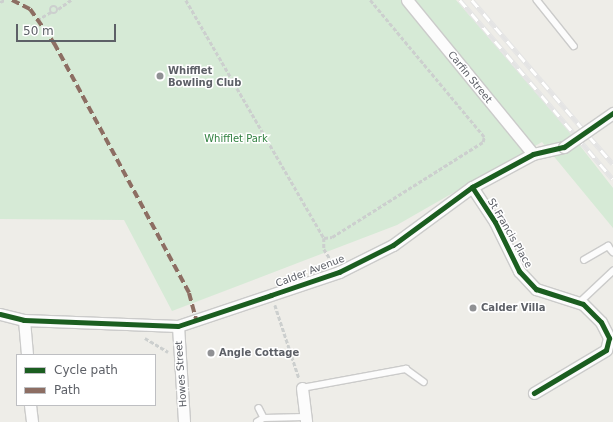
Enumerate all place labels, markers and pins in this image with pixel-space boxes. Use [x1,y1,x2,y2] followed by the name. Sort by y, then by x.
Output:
[168,64,241,88] place label: Whifflet Bowling Club
[155,71,165,81] marker: Whifflet Bowling Club
[481,302,545,314] place label: Calder Villa
[468,303,478,313] marker: Calder Villa
[219,347,299,359] place label: Angle Cottage
[206,348,216,358] marker: Angle Cottage

